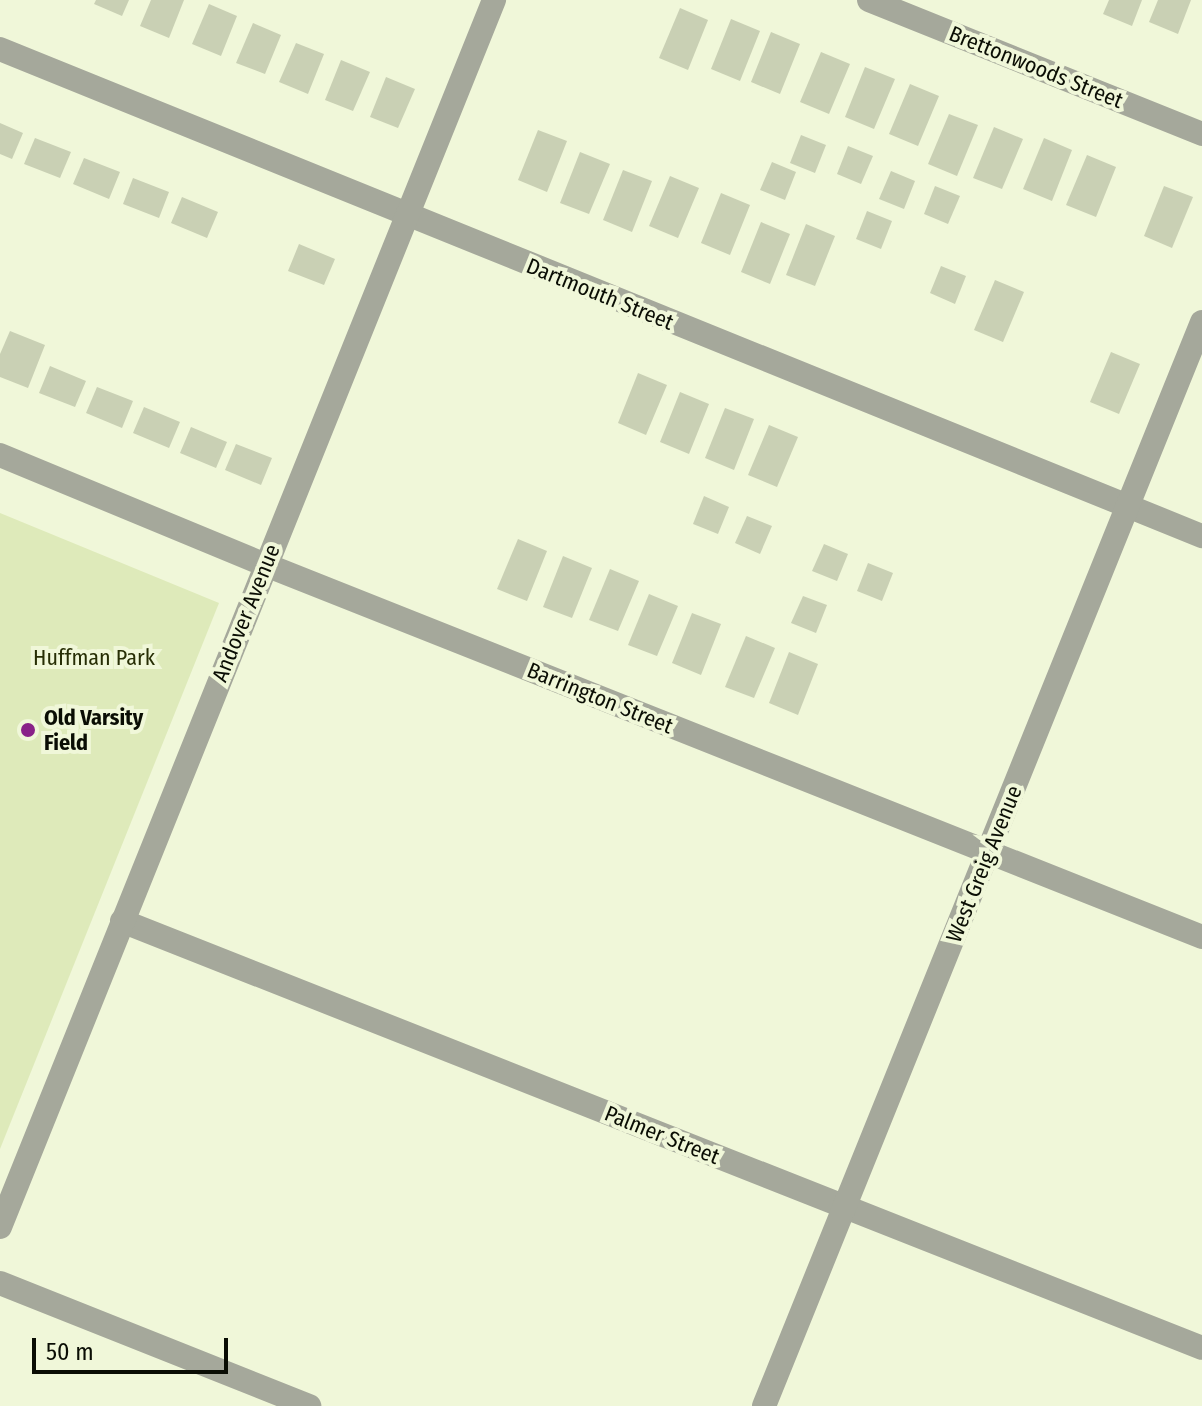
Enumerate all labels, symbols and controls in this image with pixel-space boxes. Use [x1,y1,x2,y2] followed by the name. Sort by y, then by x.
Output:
[945,20,1127,114] street label: Brettonwoods Street
[523,252,677,336] street label: Dartmouth Street
[206,540,286,686] street label: Andover Avenue
[33,645,155,671] park label: Huffman Park
[523,657,677,739] street label: Barrington Street
[44,704,143,756] place label: Old Varsity Field
[19,721,37,739] marker: Old Varsity Field
[941,782,1027,946] street label: West Greig Avenue
[601,1100,723,1170] street label: Palmer Street
[36,1322,232,1372] scale bar
[46,1338,94,1366] text: 50 m

